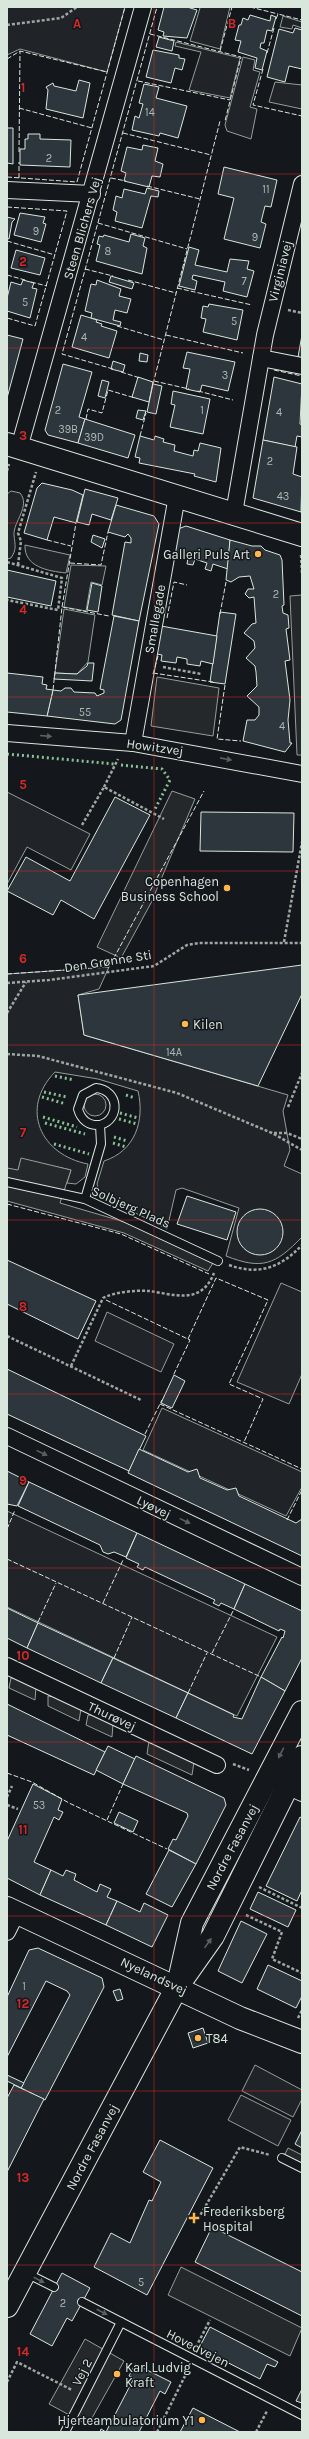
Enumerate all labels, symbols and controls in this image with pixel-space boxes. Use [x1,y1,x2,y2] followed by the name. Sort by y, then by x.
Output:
[73,16,81,31] text: A
[228,16,236,31] text: B
[21,80,25,95] text: 1
[145,106,155,119] house number: 14
[46,152,52,165] house number: 2
[60,175,104,281] street label: Steen Blichers Vej
[262,183,270,196] house number: 11
[33,225,39,238] house number: 9
[252,231,258,244] house number: 9
[265,239,295,303] street label: Virginiavej
[105,245,112,258] house number: 8
[19,254,27,269] text: 2
[241,275,247,288] house number: 7
[22,296,28,309] house number: 5
[231,315,237,328] house number: 5
[81,331,87,344] house number: 4
[222,369,228,382] house number: 3
[55,404,61,417] house number: 2
[200,404,204,417] house number: 1
[276,406,282,419] house number: 4
[58,423,78,436] house number: 39B
[19,428,27,443] text: 3
[84,431,104,444] house number: 39D
[267,455,273,468] house number: 2
[277,490,289,503] house number: 43
[163,547,250,562] place label: Galleri Puls Art
[253,549,263,559] marker: Galleri Puls Art
[142,583,169,655] street label: Smallegade
[273,588,279,601] house number: 2
[19,602,27,617] text: 4
[79,706,91,719] house number: 55
[279,720,285,733] house number: 4
[40,733,52,740] one-way arrow
[126,736,184,758] street label: Howitzvej
[220,756,232,762] one-way arrow
[19,777,27,792] text: 5
[121,874,219,904] place label: Copenhagen Business School
[222,883,232,893] marker: Copenhagen Business School
[63,947,153,975] street label: Den Grønne Sti
[19,951,27,966] text: 6
[193,1017,223,1032] place label: Kilen
[180,1019,190,1029] marker: Kilen
[166,1046,183,1059] house number: 14A
[20,1125,27,1140] text: 7
[89,1183,173,1231] street label: Solbjerg Plads
[19,1299,27,1314] text: 8
[36,1450,48,1456] one-way arrow
[19,1473,27,1488] text: 9
[134,1492,174,1522] street label: Lyøvej
[179,1518,190,1524] one-way arrow
[17,1648,29,1663] text: 10
[86,1698,138,1734] street label: Thurøvej
[278,1747,284,1759] one-way arrow
[33,1799,45,1812] house number: 53
[203,1801,261,1893] street label: Nordre Fasanvej
[18,1822,28,1837] text: 11
[204,1938,212,1949] one-way arrow
[118,1954,190,1998] street label: Nyelandsvej
[22,1980,26,1993] house number: 1
[17,1996,29,2011] text: 12
[206,2031,228,2046] place label: T84
[193,2033,203,2043] marker: T84
[63,2101,121,2193] street label: Nordre Fasanvej
[17,2170,29,2185] text: 13
[203,2204,285,2234] place label: Frederiksberg Hospital
[188,2212,200,2224] marker: Frederiksberg Hospital
[138,2276,144,2289] house number: 5
[34,2277,45,2283] one-way arrow
[60,2297,66,2310] house number: 2
[96,2309,108,2315] one-way arrow
[164,2326,232,2370] street label: Hovedvejen
[17,2344,29,2359] text: 14
[69,2356,95,2388] street label: Vej 2
[125,2360,192,2390] place label: Karl Ludvig Kraft
[112,2369,122,2379] marker: Karl Ludvig Kraft
[57,2413,194,2428] place label: Hjerteambulatorium Y1
[197,2415,207,2425] marker: Hjerteambulatorium Y1

